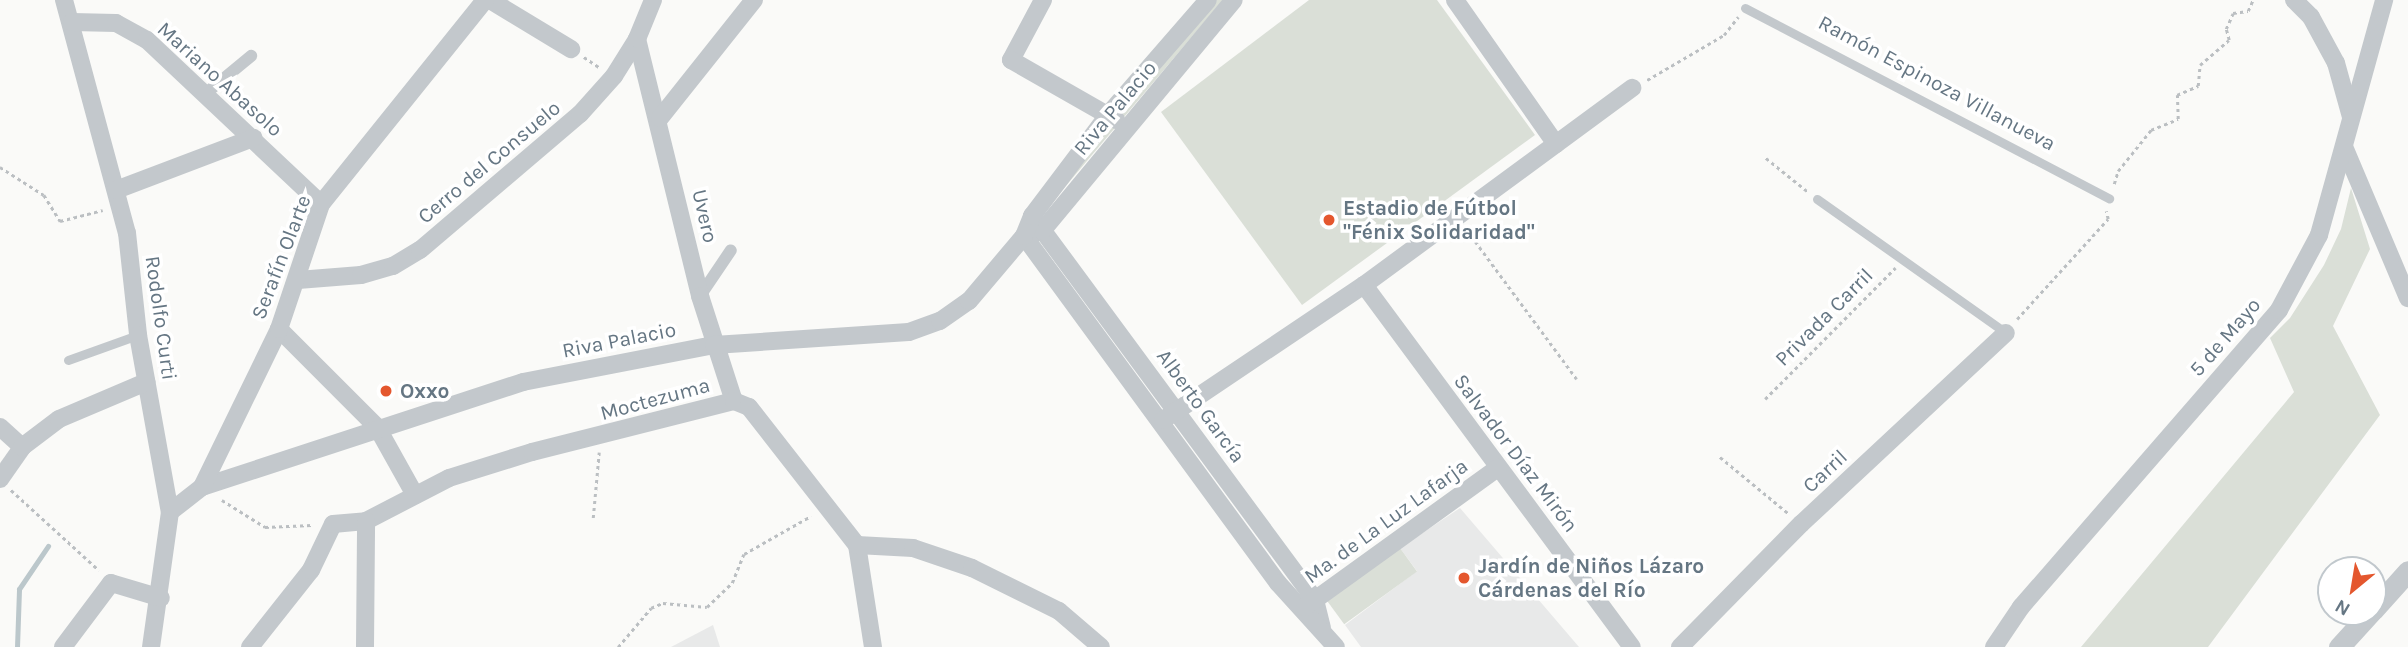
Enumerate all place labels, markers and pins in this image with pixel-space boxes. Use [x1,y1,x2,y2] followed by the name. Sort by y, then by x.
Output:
[1343,195,1535,245] place label: Estadio de Fútbol "Fénix Solidaridad"
[1321,212,1337,228] marker: Estadio de Fútbol "Fénix Solidaridad"
[400,378,449,404] place label: Oxxo
[378,383,394,399] marker: Oxxo
[1478,553,1704,603] place label: Jardín de Niños Lázaro Cárdenas del Río
[1456,570,1472,586] marker: Jardín de Niños Lázaro Cárdenas del Río

